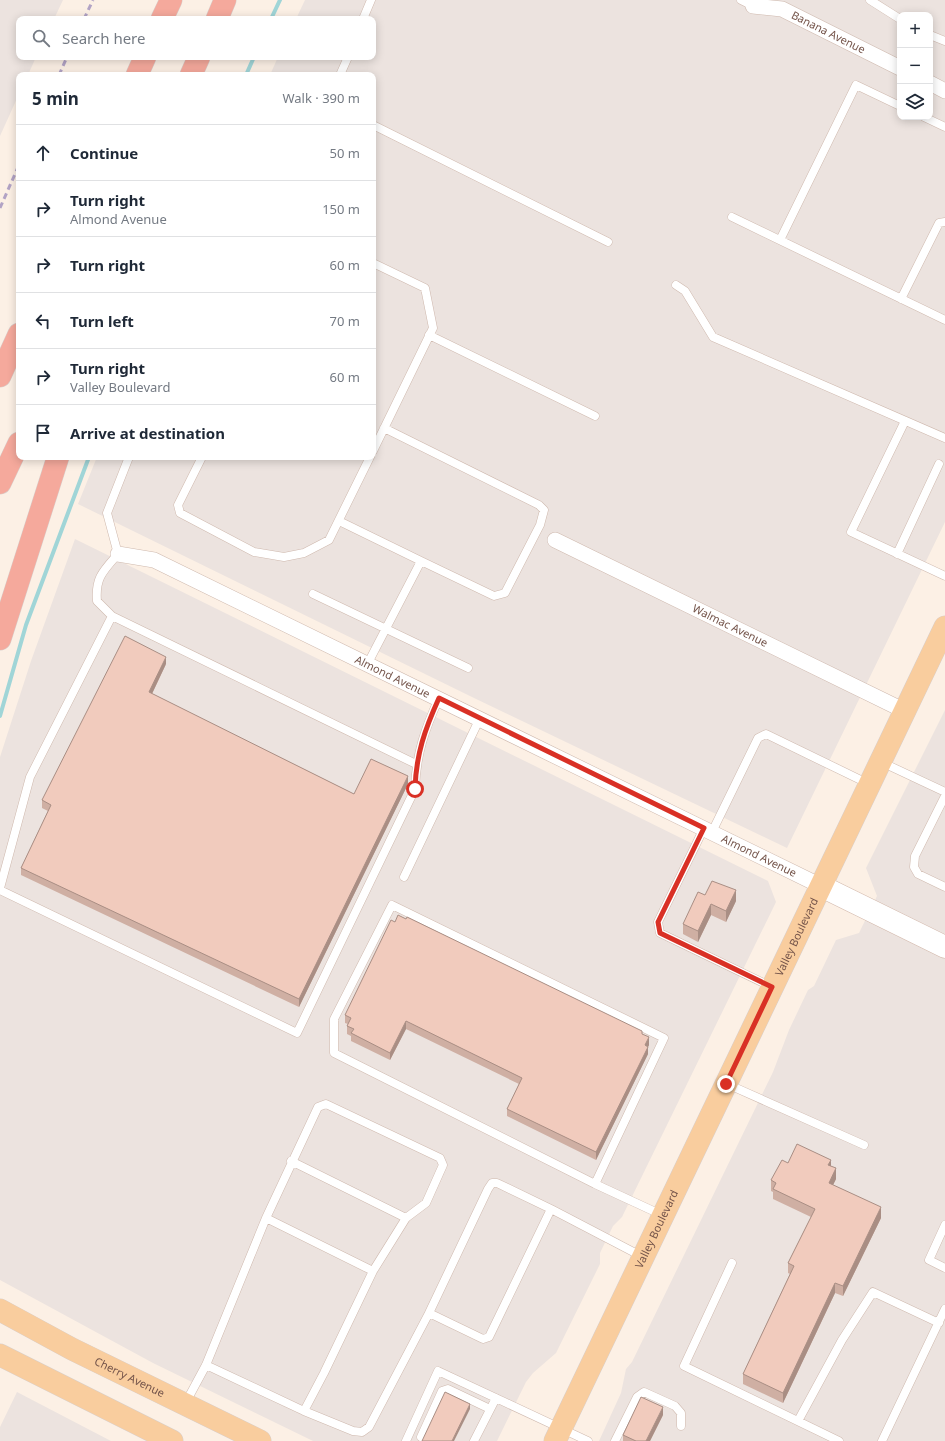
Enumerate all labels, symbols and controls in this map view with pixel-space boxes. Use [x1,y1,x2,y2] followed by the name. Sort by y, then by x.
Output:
[789,7,868,57] street label: Banana Avenue
[897,12,933,120] map controls
[897,12,933,48] button: +
[16,16,376,60] search box
[30,27,52,49] icon: search
[62,28,145,48] text: Search here
[897,48,933,84] button: −
[897,84,933,120] button: layers
[32,87,79,110] text: 5 min
[282,89,360,107] text: Walk · 390 m
[32,142,54,164] icon: ahead
[70,143,138,163] text: Continue
[330,144,360,162] text: 50 m
[70,190,145,210] text: Turn right
[32,198,54,220] icon: right
[322,200,360,218] text: 150 m
[70,210,167,228] text: Almond Avenue
[32,254,54,276] icon: right
[70,255,145,275] text: Turn right
[330,256,360,274] text: 60 m
[32,310,54,332] icon: left
[70,311,134,331] text: Turn left
[330,312,360,330] text: 70 m
[70,358,145,378] text: Turn right
[32,366,54,388] icon: right
[330,368,360,386] text: 60 m
[70,378,170,396] text: Valley Boulevard
[32,422,54,444] icon: arrive
[70,423,225,443] text: Arrive at destination
[690,600,771,650] street label: Walmac Avenue
[353,651,433,701] street label: Almond Avenue
[406,780,424,798] route start
[719,831,799,880] street label: Almond Avenue
[771,895,821,978] street label: Valley Boulevard
[717,1075,735,1093] route end
[631,1187,681,1270] street label: Valley Boulevard
[92,1353,167,1400] street label: Cherry Avenue

